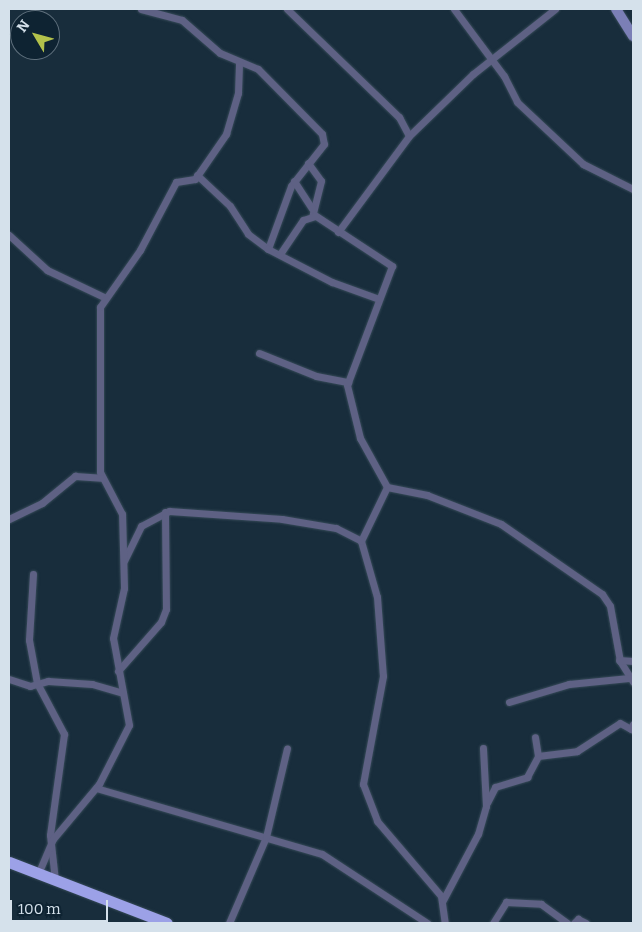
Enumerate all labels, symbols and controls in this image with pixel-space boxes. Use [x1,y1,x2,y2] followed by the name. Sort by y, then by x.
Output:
[10,10,60,60] north arrow
[13,17,33,36] text: N
[12,890,110,922] scale bar
[18,900,61,918] text: 100 m

